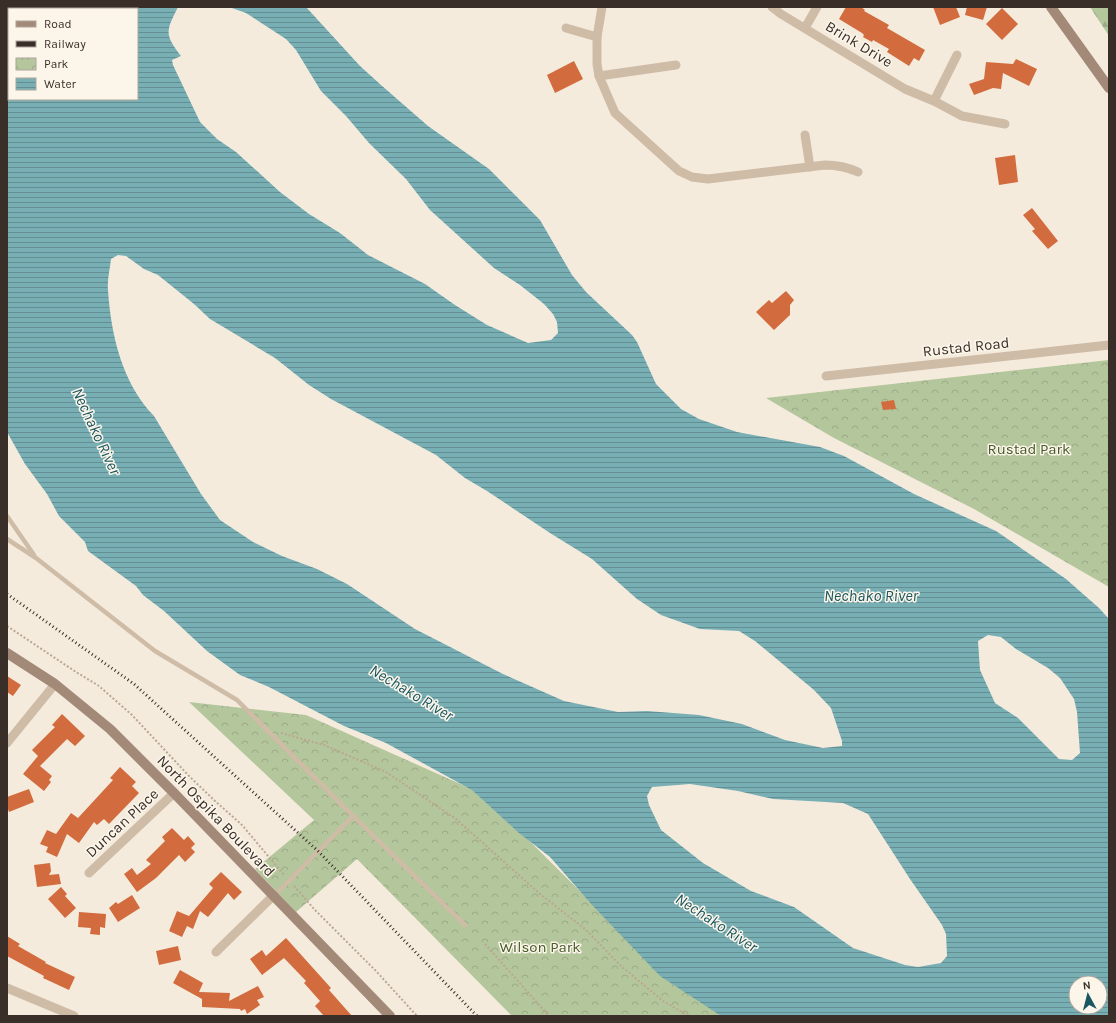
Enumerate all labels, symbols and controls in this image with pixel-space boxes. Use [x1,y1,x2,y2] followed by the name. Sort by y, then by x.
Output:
[8,8,138,100] legend
[44,17,72,31] text: Road
[822,17,896,71] street label: Brink Drive
[44,37,86,51] text: Railway
[44,57,69,71] text: Park
[44,77,77,91] text: Water
[922,334,1010,360] street label: Rustad Road
[68,385,125,478] water label: Nechako River
[988,440,1070,458] park label: Rustad Park
[824,586,919,605] water label: Nechako River
[367,660,457,725] water label: Nechako River
[153,752,279,880] street label: North Ospika Boulevard
[82,785,162,861] street label: Duncan Place
[672,889,762,956] water label: Nechako River
[499,938,581,956] park label: Wilson Park
[1068,975,1108,1015] north arrow
[1082,979,1092,993] text: N

